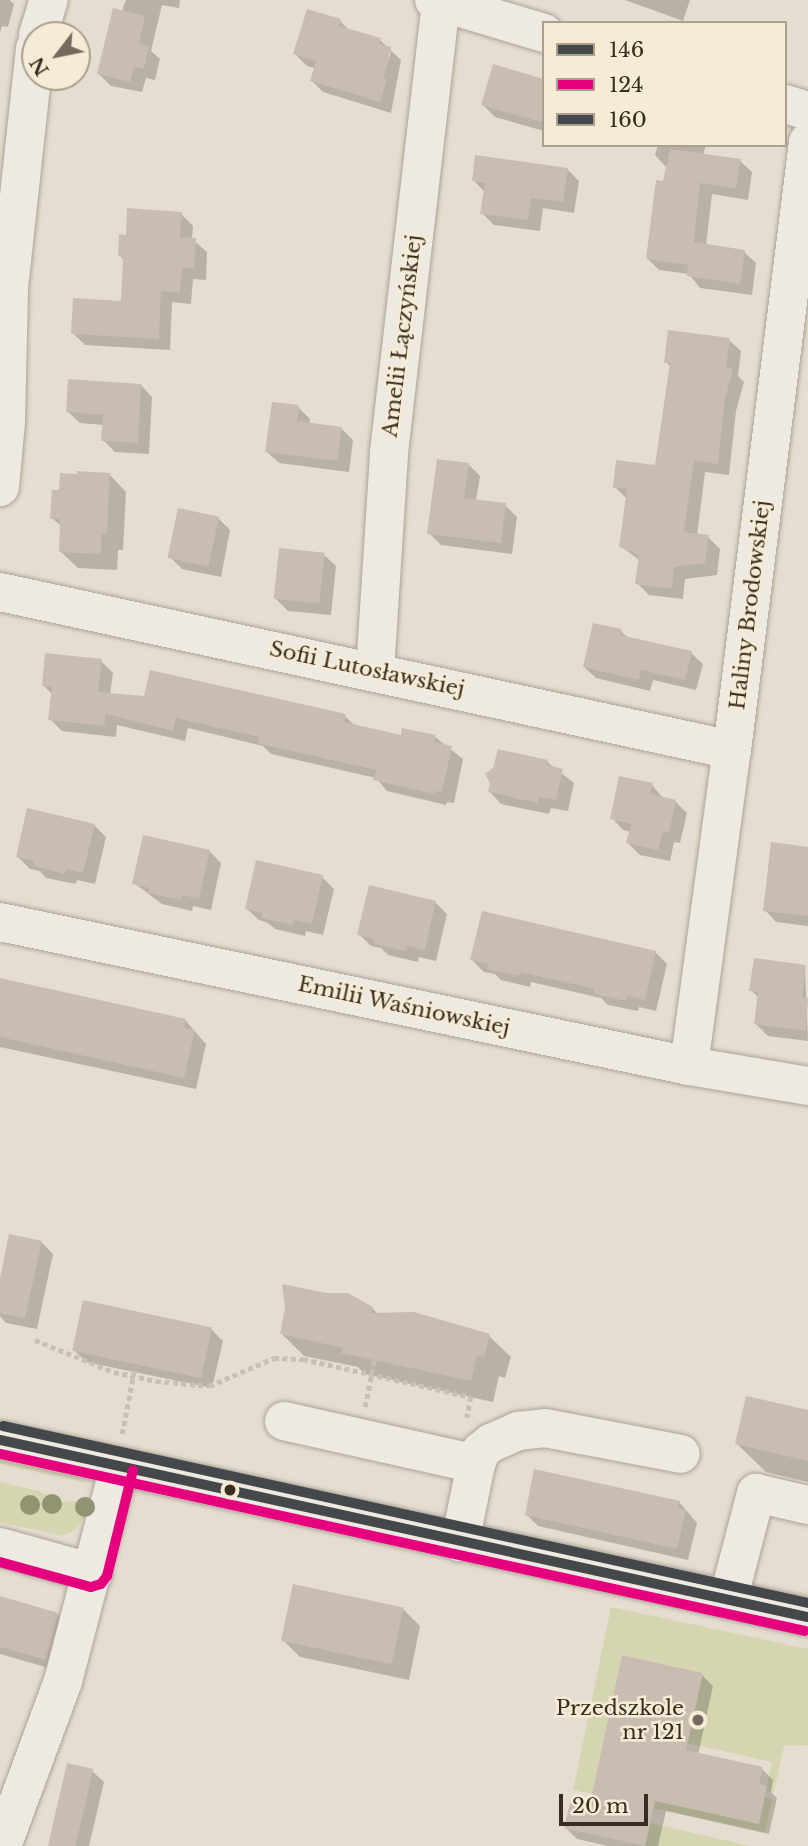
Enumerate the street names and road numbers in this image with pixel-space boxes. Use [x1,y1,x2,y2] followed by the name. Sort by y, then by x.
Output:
[377,233,427,439] street label: Amelii Łączyńskiej
[725,499,775,711] street label: Haliny Brodowskiej
[267,636,467,702] street label: Sofii Lutosławskiej
[295,971,513,1041] street label: Emilii Waśniowskiej

